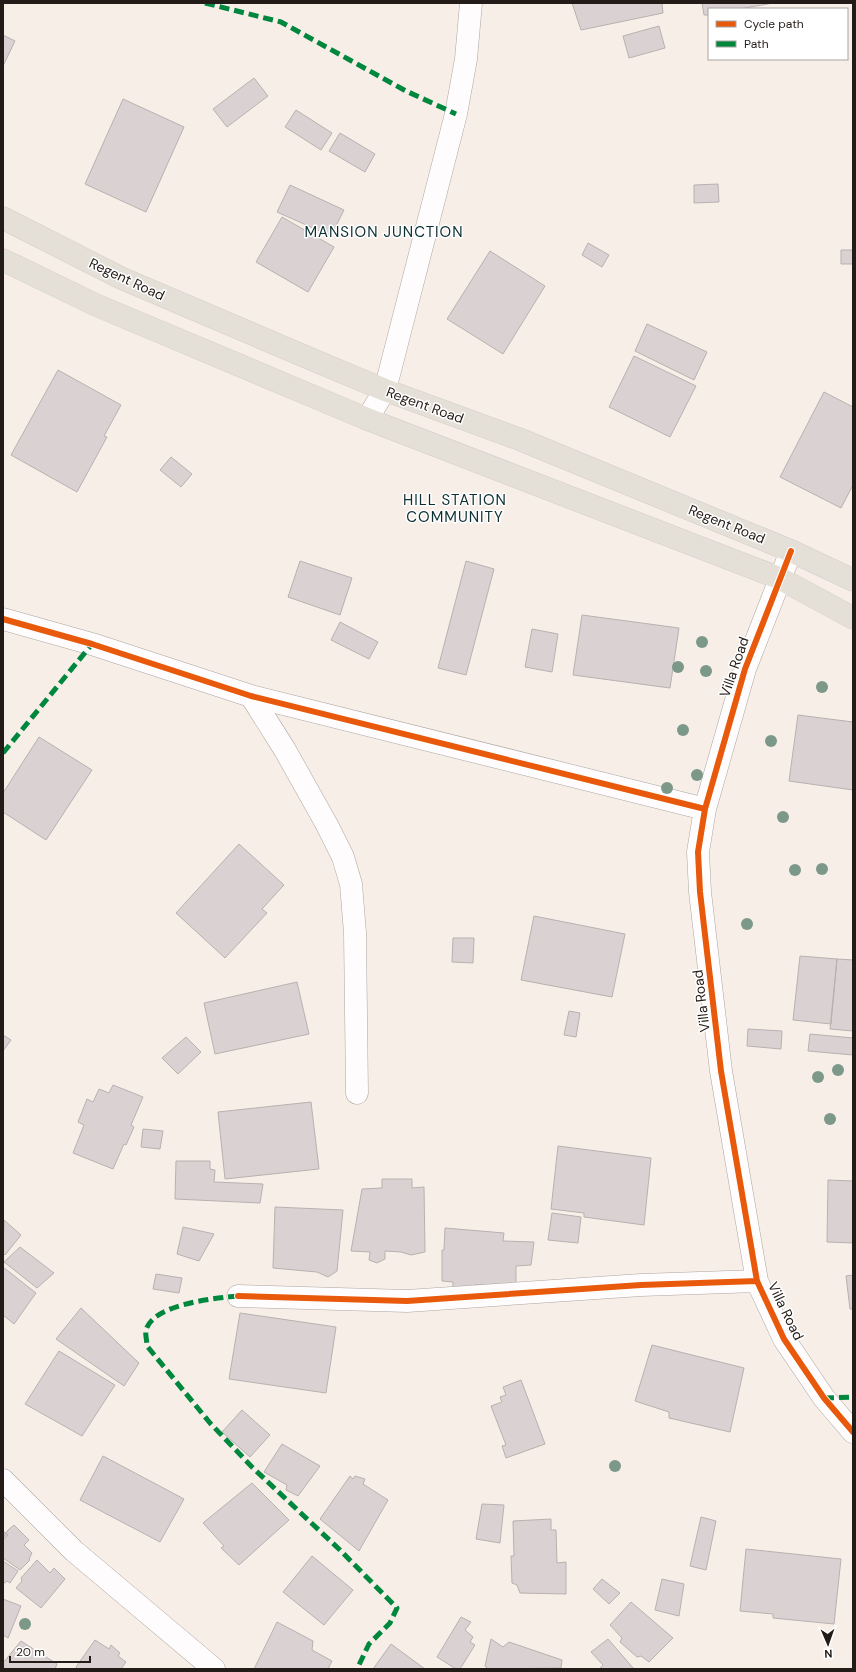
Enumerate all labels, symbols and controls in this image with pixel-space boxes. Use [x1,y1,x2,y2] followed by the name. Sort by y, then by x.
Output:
[708,8,848,60] legend
[744,16,804,32] text: Cycle path
[744,36,769,52] text: Path
[304,222,464,242] district label: MANSION JUNCTION
[86,254,168,304] street label: Regent Road
[384,383,466,427] street label: Regent Road
[403,490,507,527] district label: HILL STATION COMMUNITY
[686,500,768,548] street label: Regent Road
[715,634,753,700] street label: Villa Road
[688,969,714,1033] street label: Villa Road
[764,1279,808,1343] street label: Villa Road
[808,1624,848,1664] north arrow
[10,1638,90,1664] scale bar
[16,1644,45,1660] text: 20 m
[824,1647,833,1661] text: N

